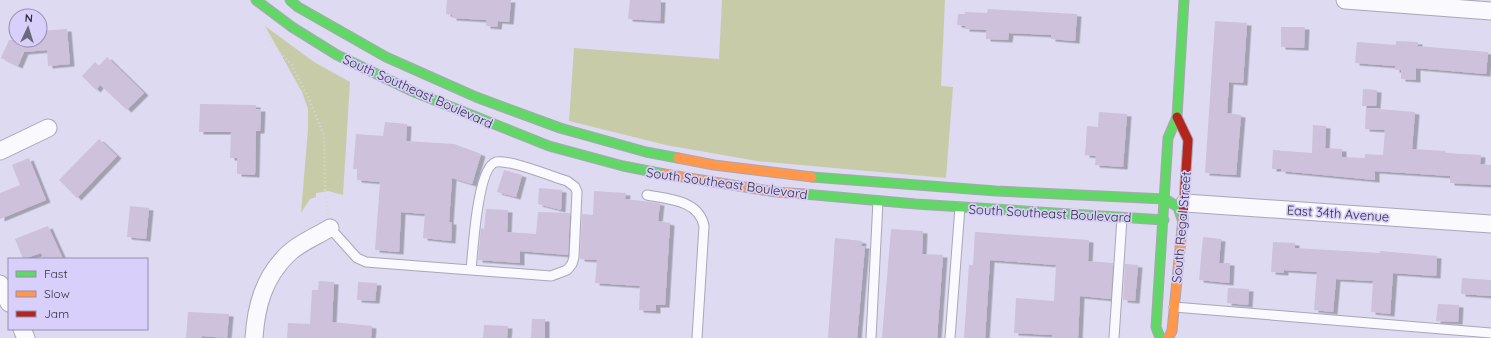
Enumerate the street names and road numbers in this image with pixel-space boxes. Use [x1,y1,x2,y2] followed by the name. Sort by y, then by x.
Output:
[340,51,496,131] street label: South Southeast Boulevard
[645,164,809,202] street label: South Southeast Boulevard
[1168,171,1194,283] street label: South Regal Street
[968,201,1132,225] street label: South Southeast Boulevard
[1286,201,1390,225] street label: East 34th Avenue

